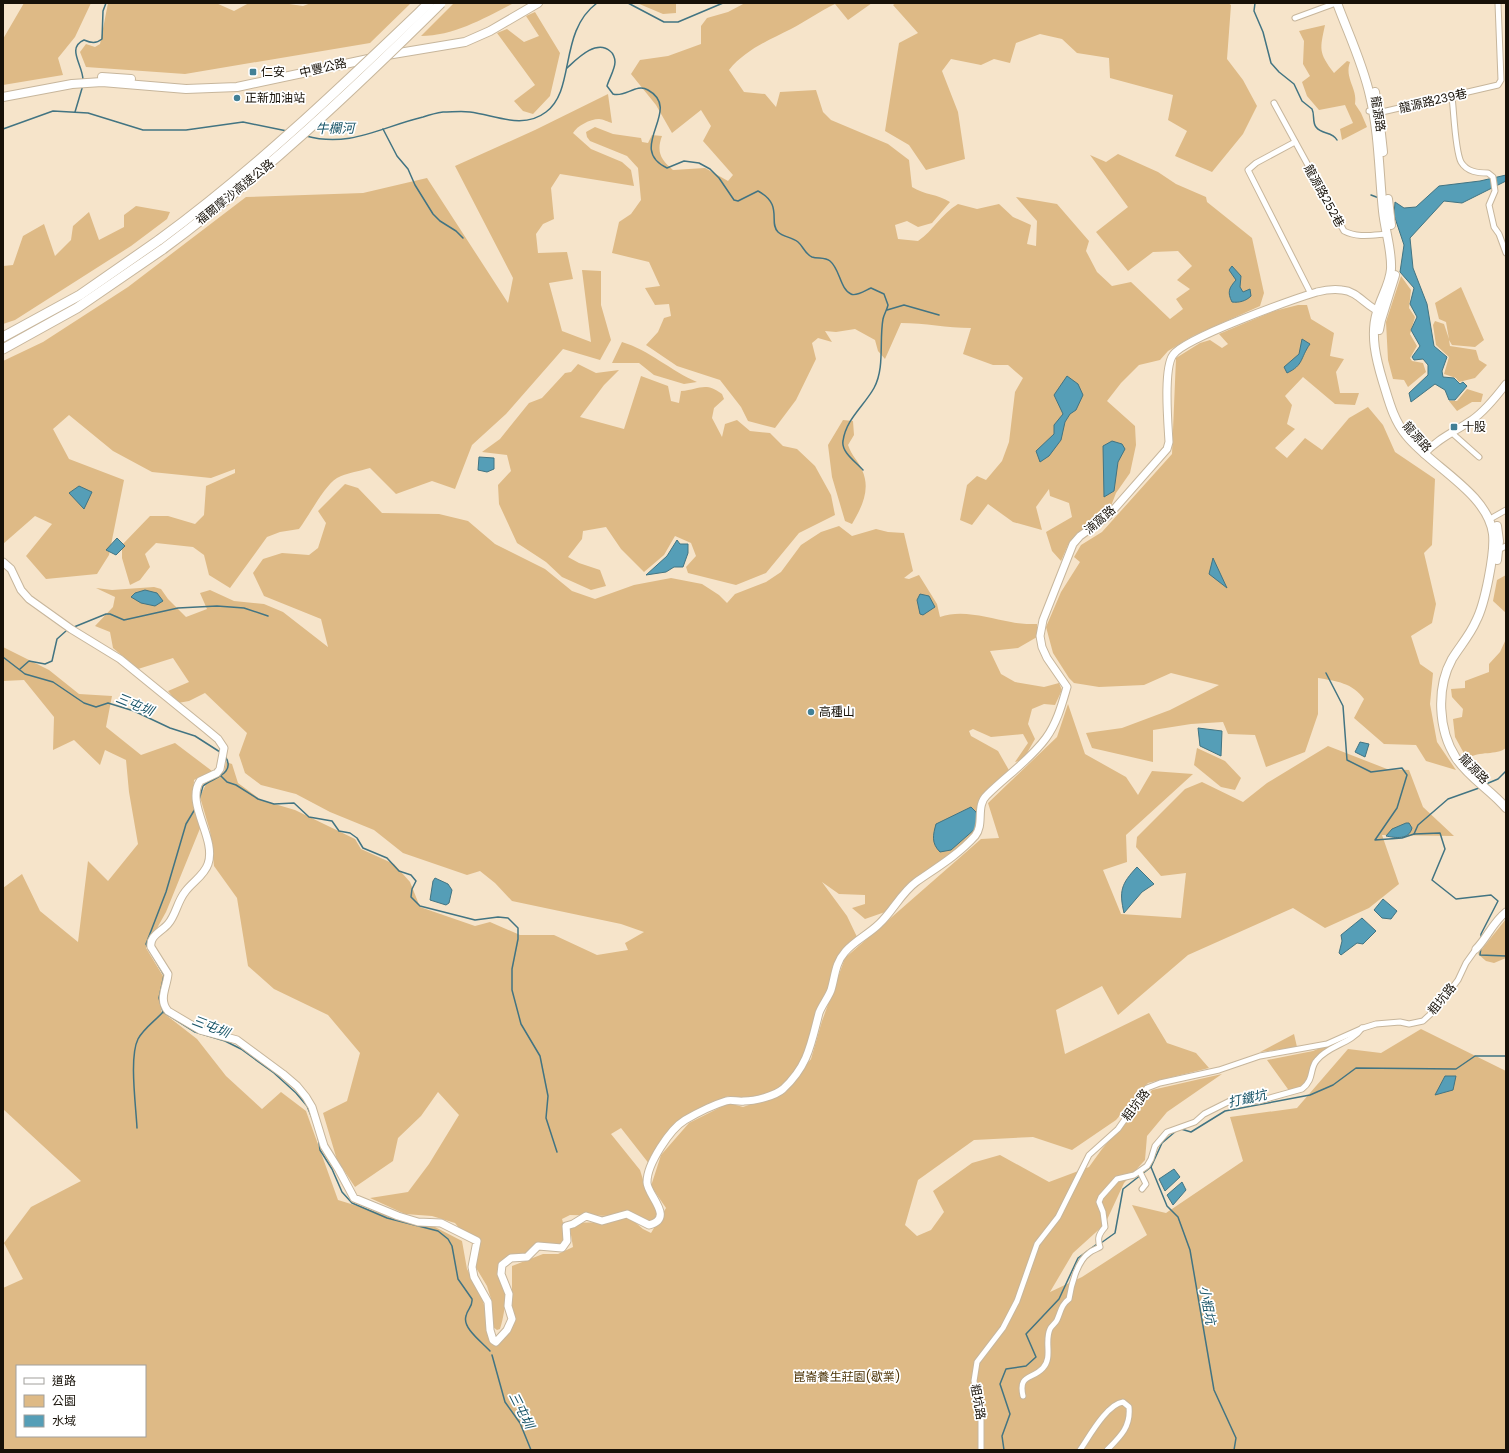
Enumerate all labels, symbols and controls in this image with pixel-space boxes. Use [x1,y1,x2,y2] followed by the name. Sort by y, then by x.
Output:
[298,54,348,81] street label: 中豐公路
[261,63,285,80] place label: 仁安
[248,67,258,77] marker: 仁安
[1397,84,1469,117] street label: 龍源路239巷
[245,89,305,106] place label: 正新加油站
[232,93,242,103] marker: 正新加油站
[1367,95,1390,133] street label: 龍源路
[315,119,358,138] water label: 牛欄河
[192,155,277,228] street label: 福爾摩沙高速公路
[1300,161,1349,230] street label: 龍源路252巷
[1399,418,1436,456] street label: 龍源路
[1462,418,1486,435] place label: 十股
[1449,422,1459,432] marker: 十股
[1081,501,1119,538] street label: 湳窩路
[113,688,158,721] water label: 三屯圳
[819,703,855,720] place label: 高種山
[806,707,816,717] marker: 高種山
[1456,750,1493,788] street label: 龍源路
[1424,979,1460,1018] street label: 粗坑路
[189,1011,234,1043] water label: 三屯圳
[1118,1085,1153,1124] street label: 粗坑路
[1226,1085,1270,1112] water label: 打鐵坑
[1195,1284,1221,1328] water label: 小粗坑
[16,1365,146,1437] legend
[794,1368,900,1385] park label: 崑崙養生莊園(歇業)
[52,1372,76,1389] text: 道路
[967,1383,990,1421] street label: 粗坑路
[504,1389,540,1434] water label: 三屯圳
[52,1392,76,1409] text: 公園
[52,1412,76,1429] text: 水域

